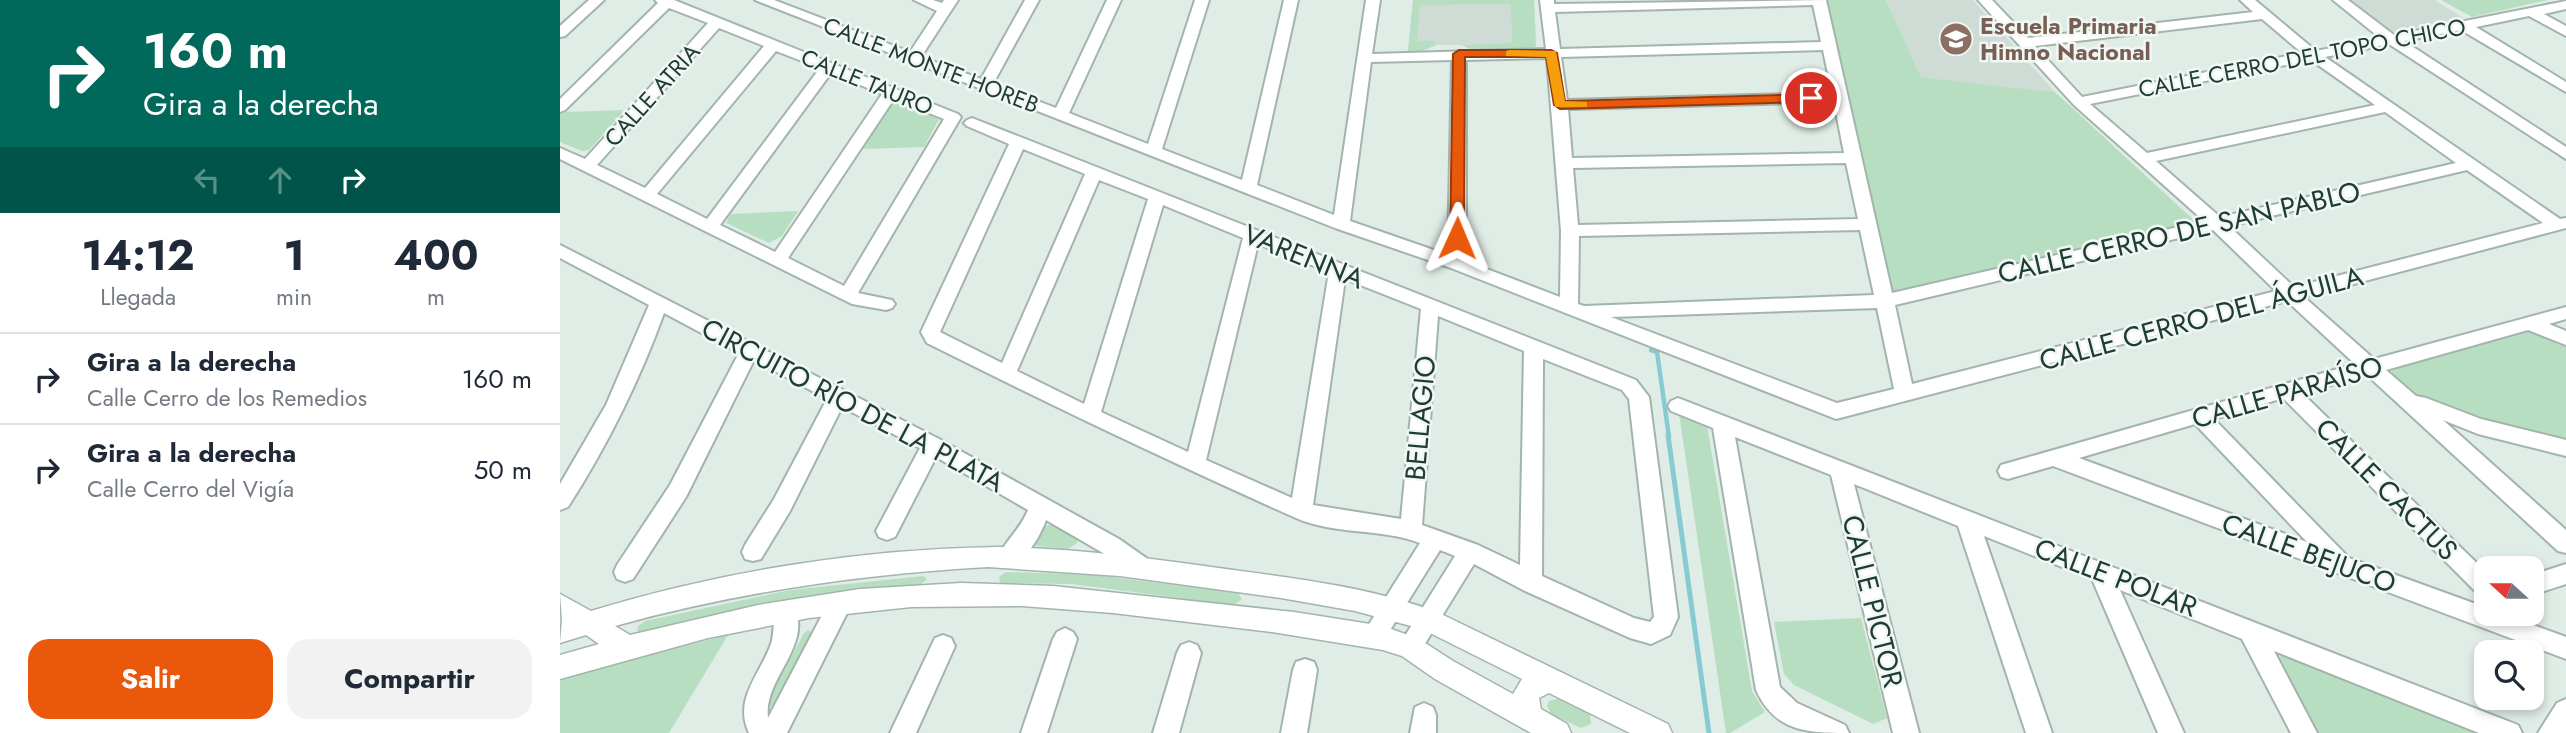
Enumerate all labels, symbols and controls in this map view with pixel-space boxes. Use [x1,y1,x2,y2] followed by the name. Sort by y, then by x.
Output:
[818,8,1044,122] street label: CALLE MONTE HOREB
[1980,9,2157,69] place label: Escuela Primaria Himno Nacional
[2135,10,2469,106] street label: CALLE CERRO DEL TOPO CHICO
[143,16,288,86] text: 160 m
[1937,20,1975,58] school or university icon: Escuela Primaria Himno Nacional
[28,28,119,119] icon: right
[596,35,708,154] street label: CALLE ATRIA
[796,40,938,124] street label: CALLE TAURO
[1781,68,1841,128] pin
[1792,79,1830,117] icon: arrive
[143,81,379,127] text: Gira a la derecha
[188,161,226,199] icon: left
[261,161,299,199] icon: ahead
[334,161,372,199] icon: right
[1994,171,2364,294] street label: CALLE CERRO DE SAN PABLO
[1420,201,1494,275] position arrow
[1237,214,1371,299] street label: VARENNA
[81,225,195,286] text: 14:12
[283,225,305,286] text: 1
[394,225,479,286] text: 400
[2035,255,2368,381] street label: CALLE CERRO DEL ÁGUILA
[100,280,176,314] text: Llegada
[276,280,312,314] text: min
[427,280,445,314] text: m
[694,308,1012,503] street label: CIRCUITO RÍO DE LA PLATA
[87,343,296,381] text: Gira a la derecha
[2187,346,2387,439] street label: CALLE PARAÍSO
[1395,354,1446,482] street label: BELLAGIO
[28,360,66,398] icon: right
[462,360,532,398] text: 160 m
[87,381,367,415] text: Calle Cerro de los Remedios
[2306,409,2467,570] street label: CALLE CACTUS
[87,434,296,472] text: Gira a la derecha
[28,451,66,489] icon: right
[474,451,532,489] text: 50 m
[87,472,294,506] text: Calle Cerro del Vigía
[2216,503,2402,604] street label: CALLE BEJUCO
[1831,511,1914,692] street label: CALLE PICTOR
[2029,528,2203,627] street label: CALLE POLAR
[2474,556,2544,626] north arrow
[2474,556,2544,710] map controls
[28,639,273,719] button: Salir
[287,639,532,719] button: Compartir
[2474,640,2544,710] button: search

